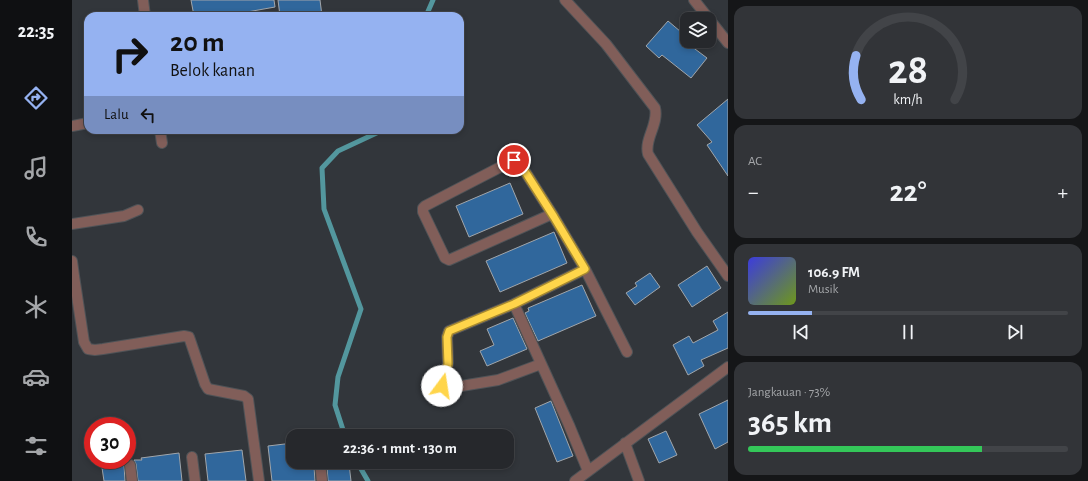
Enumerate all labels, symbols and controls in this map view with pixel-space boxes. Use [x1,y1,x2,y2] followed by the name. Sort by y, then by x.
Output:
[680,12,716,48] map controls
[680,12,716,48] button: layers
[18,23,54,41] text: 22:35
[104,28,156,80] icon: right
[170,29,225,57] text: 20 m
[888,50,928,91] text: 28
[170,62,255,80] text: Belok kanan
[22,84,50,112] icon: directions
[893,93,923,107] text: km/h
[137,104,159,126] icon: left
[104,107,129,122] text: Lalu
[497,143,531,177] pin
[503,149,525,171] icon: arrive
[22,154,50,182] icon: music
[748,155,762,168] text: AC
[889,177,927,207] text: 22°
[748,181,759,203] text: −
[1057,181,1068,203] text: +
[22,223,50,251] icon: phone
[808,265,860,280] text: 106.9 FM
[808,283,839,296] text: Musik
[22,293,50,321] icon: climate
[790,321,812,343] icon: previous
[897,321,919,343] icon: pause
[1004,321,1026,343] icon: next
[22,363,50,391] icon: car
[421,365,463,407] position arrow
[748,386,830,399] text: Jangkauan · 73%
[748,408,832,438] text: 365 km
[84,417,136,469] speed limit sign: 30
[22,432,50,460] icon: filters
[343,441,457,456] text: 22:36 · 1 mnt · 130 m

